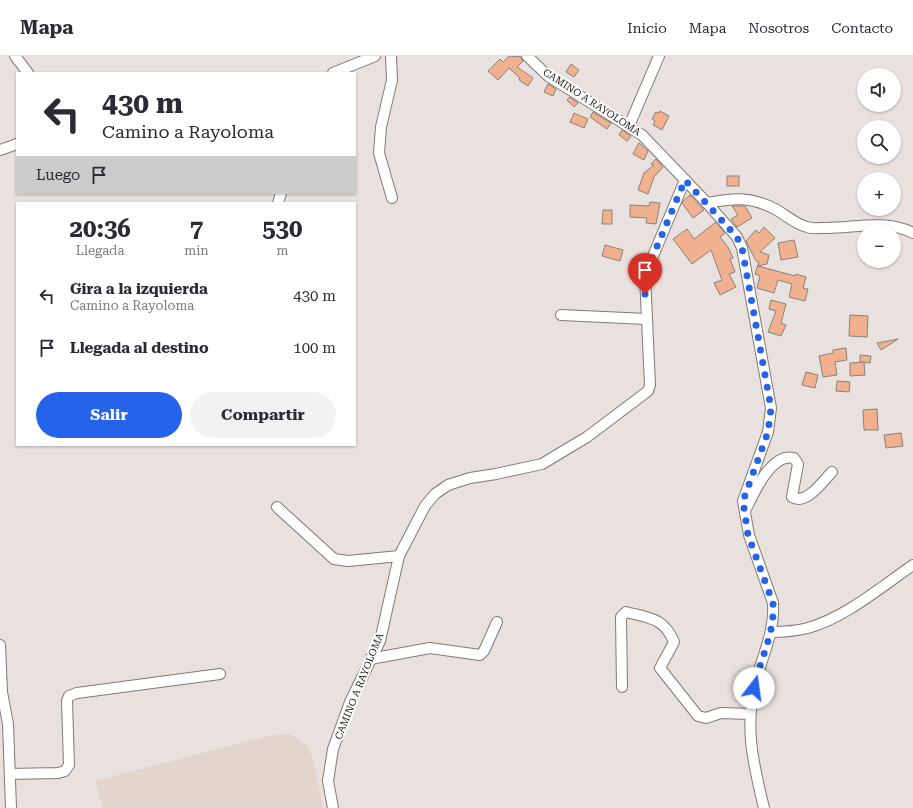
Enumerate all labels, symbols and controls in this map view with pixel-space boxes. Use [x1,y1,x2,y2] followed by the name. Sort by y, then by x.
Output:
[20,16,73,39] text: Mapa
[627,20,667,36] text: Inicio
[689,20,726,36] text: Mapa
[748,20,809,36] text: Nosotros
[831,20,893,36] text: Contacto
[541,66,643,138] street label: CAMINO A RAYOLOMA
[857,68,901,268] map controls
[857,68,901,112] button: sound
[102,87,183,120] text: 430 m
[36,88,88,140] icon: left
[857,120,901,164] button: search
[102,121,274,142] text: Camino a Rayoloma
[88,164,110,186] icon: arrive
[36,166,80,184] text: Luego
[857,172,901,216] button: +
[70,215,131,243] text: 20:36
[190,215,203,243] text: 7
[262,215,303,243] text: 530
[857,224,901,268] button: −
[76,243,124,258] text: Llegada
[184,243,209,258] text: min
[276,243,288,258] text: m
[628,253,662,294] pin
[634,259,656,281] icon: arrive
[70,280,208,298] text: Gira a la izquierda
[36,285,58,307] icon: left
[293,287,336,305] text: 430 m
[70,298,194,313] text: Camino a Rayoloma
[36,337,58,359] icon: arrive
[70,339,209,357] text: Llegada al destino
[293,339,336,357] text: 100 m
[36,392,182,438] button: Salir
[190,392,336,438] button: Compartir
[333,631,385,741] street label: CAMINO A RAYOLOMA
[733,667,775,709] position arrow

